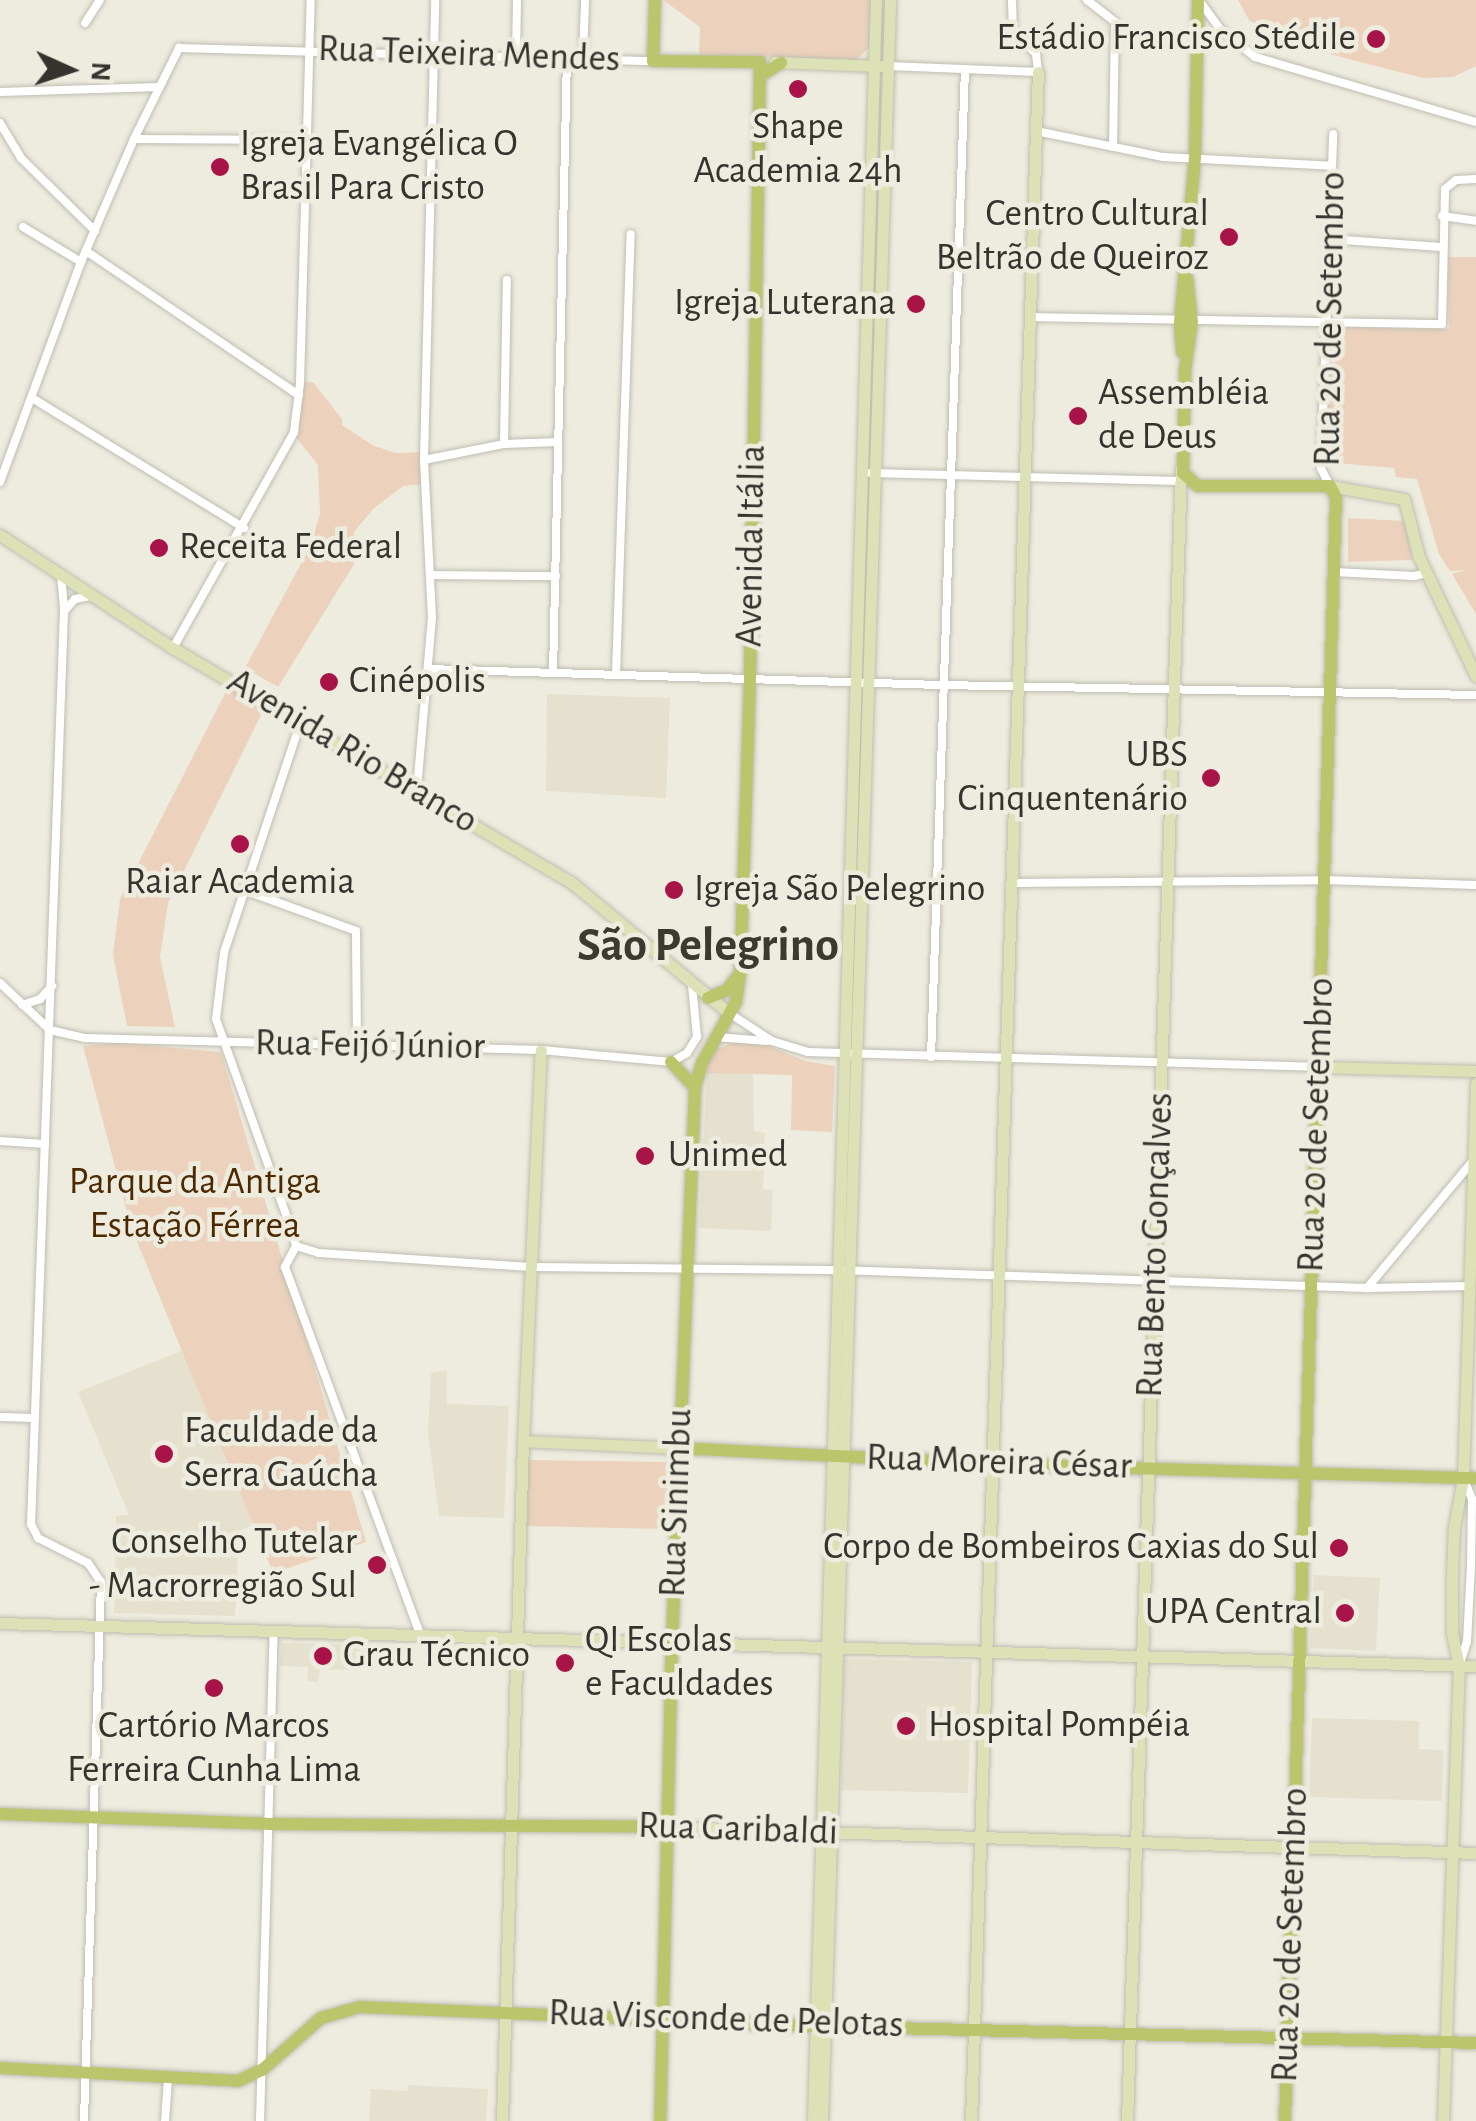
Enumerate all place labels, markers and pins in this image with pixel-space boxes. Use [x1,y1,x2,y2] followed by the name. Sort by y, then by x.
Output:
[996,16,1356,62] place label: Estádio Francisco Stédile
[1365,28,1387,50] marker: Estádio Francisco Stédile
[787,78,809,100] marker: Shape Academia 24h
[694,105,902,194] place label: Shape Academia 24h
[240,122,518,212] place label: Igreja Evangélica O Brasil Para Cristo
[209,156,231,178] marker: Igreja Evangélica O Brasil Para Cristo
[936,192,1209,282] place label: Centro Cultural Beltrão de Queiroz
[1218,226,1240,248] marker: Centro Cultural Beltrão de Queiroz
[674,281,896,327] place label: Igreja Luterana
[905,293,927,315] marker: Igreja Luterana
[1098,371,1269,460] place label: Assembléia de Deus
[1067,405,1089,427] marker: Assembléia de Deus
[179,525,402,571] place label: Receita Federal
[148,537,170,559] marker: Receita Federal
[349,659,486,705] place label: Cinépolis
[318,671,340,693] marker: Cinépolis
[958,733,1188,822] place label: UBS Cinquentenário
[1198,765,1224,791] marker: UBS Cinquentenário
[229,833,251,855] marker: Raiar Academia
[125,860,355,906] place label: Raiar Academia
[694,867,985,913] place label: Igreja São Pelegrino
[663,879,685,901] marker: Igreja São Pelegrino
[668,1133,787,1179] place label: Unimed
[632,1143,658,1169] marker: Unimed
[184,1409,378,1498] place label: Faculdade da Serra Gaúcha
[153,1443,175,1465] marker: Faculdade da Serra Gaúcha
[89,1520,357,1610] place label: Conselho Tutelar - Macrorregião Sul
[823,1525,1319,1571] place label: Corpo de Bombeiros Caxias do Sul
[1328,1537,1350,1559] marker: Corpo de Bombeiros Caxias do Sul
[366,1554,388,1576] marker: Conselho Tutelar - Macrorregião Sul
[1145,1590,1322,1636] place label: UPA Central
[1332,1600,1358,1626] marker: UPA Central
[585,1618,774,1708] place label: QI Escolas e Faculdades
[343,1633,530,1679] place label: Grau Técnico
[312,1645,334,1667] marker: Grau Técnico
[554,1652,576,1674] marker: QI Escolas e Faculdades
[203,1677,225,1699] marker: Cartório Marcos Ferreira Cunha Lima
[928,1703,1190,1749] place label: Hospital Pompéia
[67,1704,361,1794] place label: Cartório Marcos Ferreira Cunha Lima
[893,1713,919,1739] marker: Hospital Pompéia

